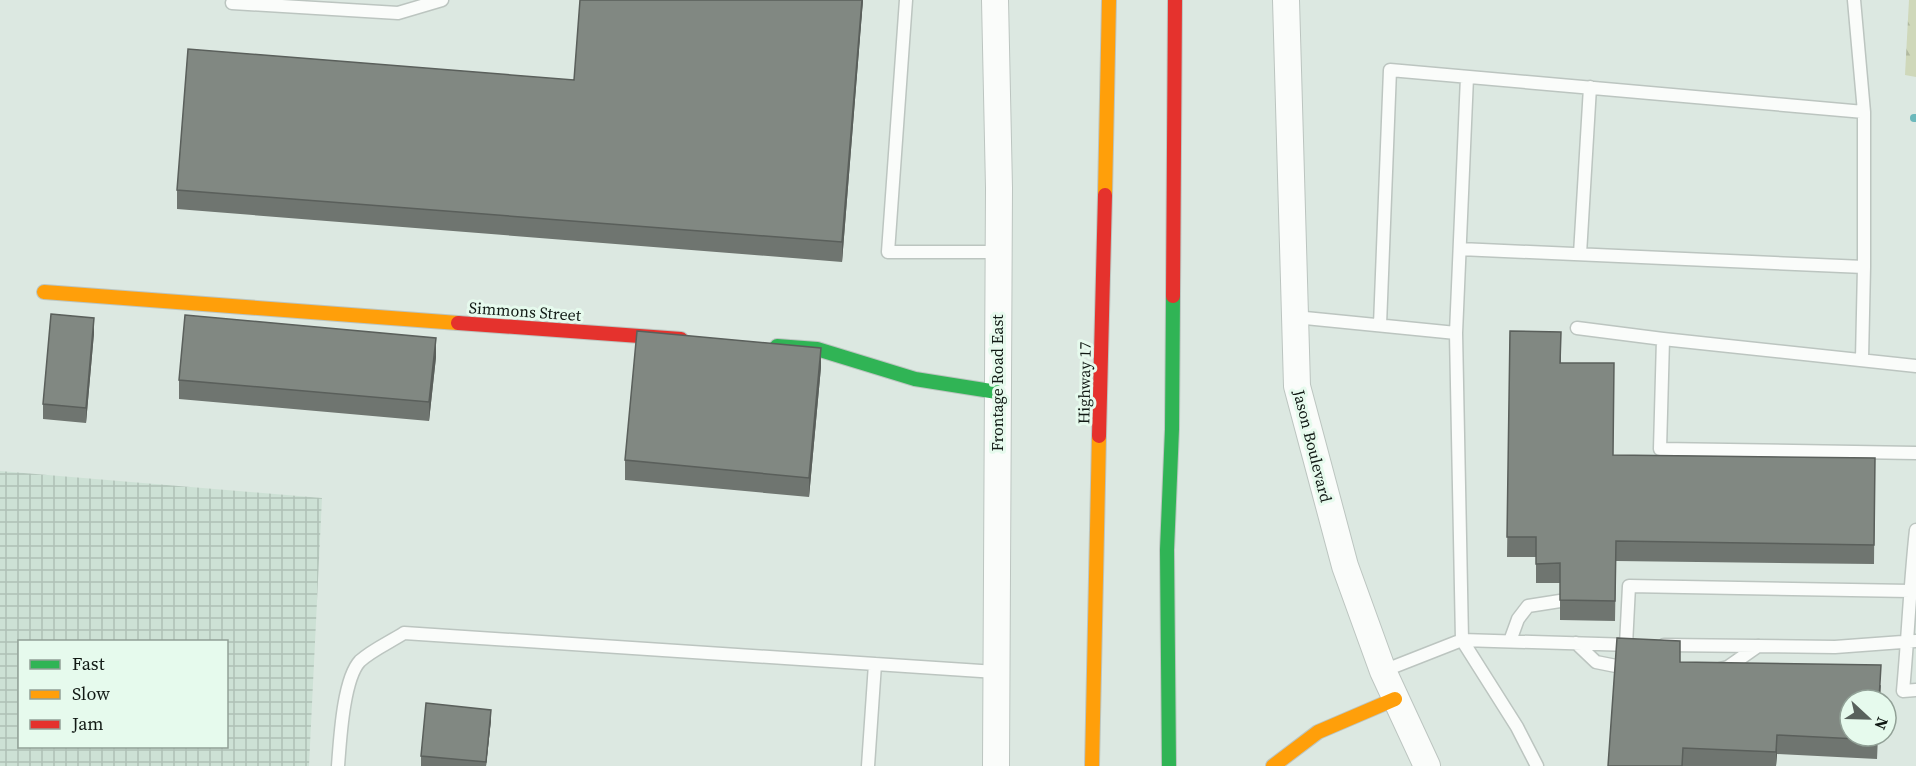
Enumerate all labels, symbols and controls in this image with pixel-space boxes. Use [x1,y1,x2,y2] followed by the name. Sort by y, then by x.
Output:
[468,296,583,326] street label: Simmons Street
[986,314,1008,452] street label: Frontage Road East
[1072,342,1096,424] street label: Highway 17
[1288,386,1338,505] street label: Jason Boulevard
[18,640,228,748] legend
[72,651,105,676] text: Fast
[72,681,110,706] text: Slow
[1838,688,1898,748] north arrow
[71,711,104,736] text: Jam
[1869,714,1894,733] text: N

